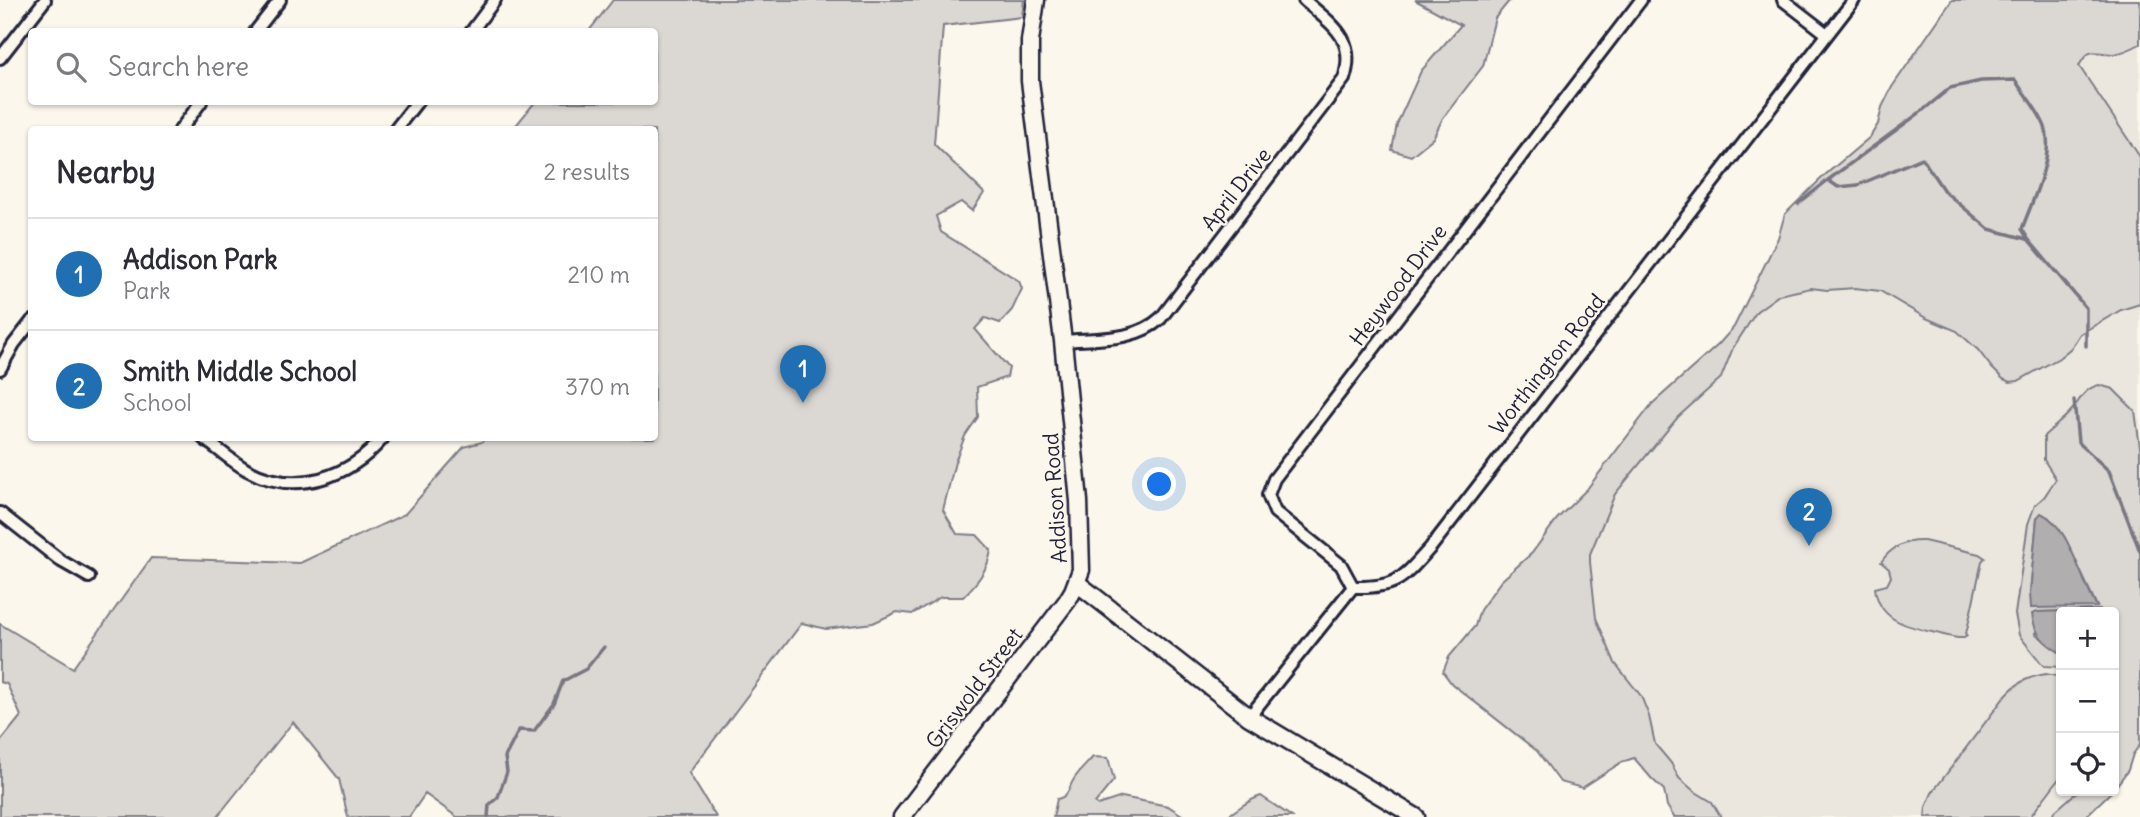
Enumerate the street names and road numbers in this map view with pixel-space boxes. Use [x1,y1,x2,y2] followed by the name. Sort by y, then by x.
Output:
[1195,142,1277,236] street label: April Drive
[1343,219,1453,351] street label: Heywood Drive
[1483,288,1611,440] street label: Worthington Road
[1037,432,1073,564] street label: Addison Road
[920,622,1028,754] street label: Griswold Street

